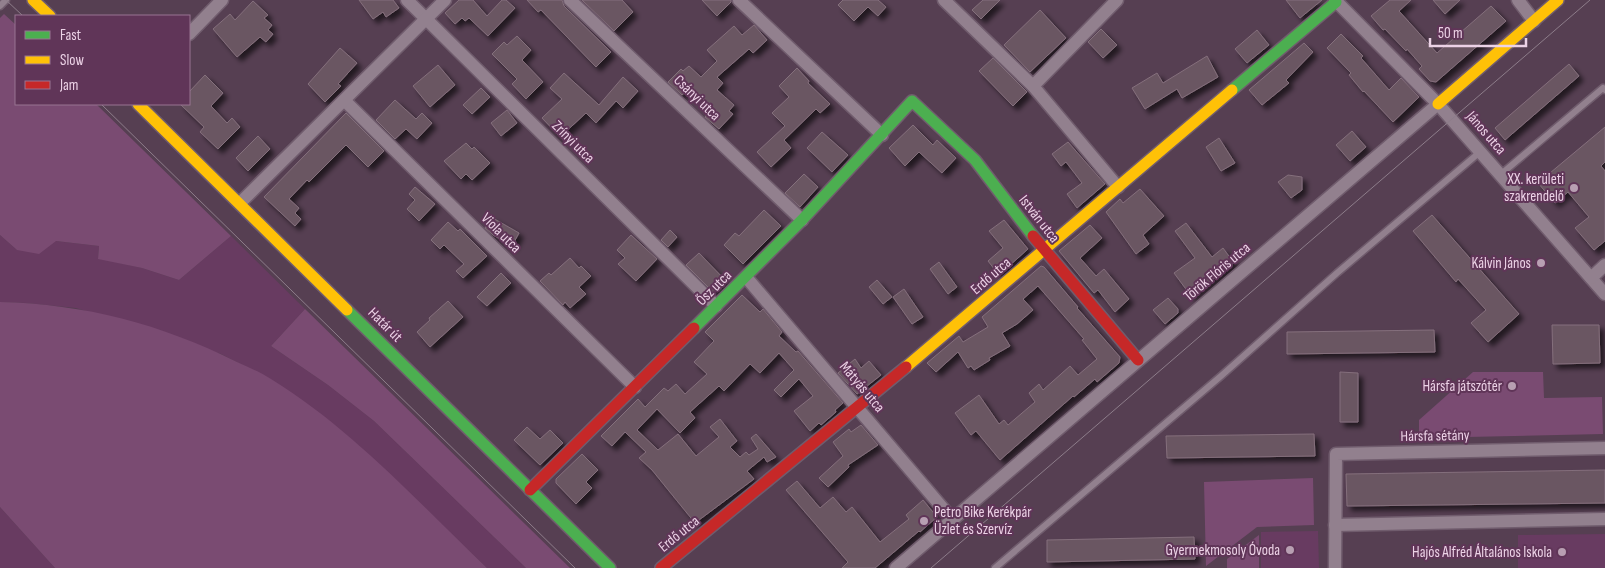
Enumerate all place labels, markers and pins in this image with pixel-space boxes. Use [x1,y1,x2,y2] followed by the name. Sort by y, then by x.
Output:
[1504,170,1564,206] place label: XX. kerületi szakrendelő
[1568,182,1580,194] marker: XX. kerületi szakrendelő
[1471,254,1531,273] place label: Kálvin János
[1535,257,1547,269] marker: Kálvin János
[1422,377,1503,396] place label: Hársfa játszótér
[1506,380,1518,392] marker: Hársfa játszótér
[934,503,1032,539] place label: Petro Bike Kerékpár Üzlet és Szervíz
[918,515,930,527] marker: Petro Bike Kerékpár Üzlet és Szervíz
[1166,541,1280,560] place label: Gyermekmosoly Óvoda
[1412,543,1552,562] place label: Hajós Alfréd Általános Iskola
[1284,544,1296,556] marker: Gyermekmosoly Óvoda
[1556,546,1568,558] marker: Hajós Alfréd Általános Iskola

